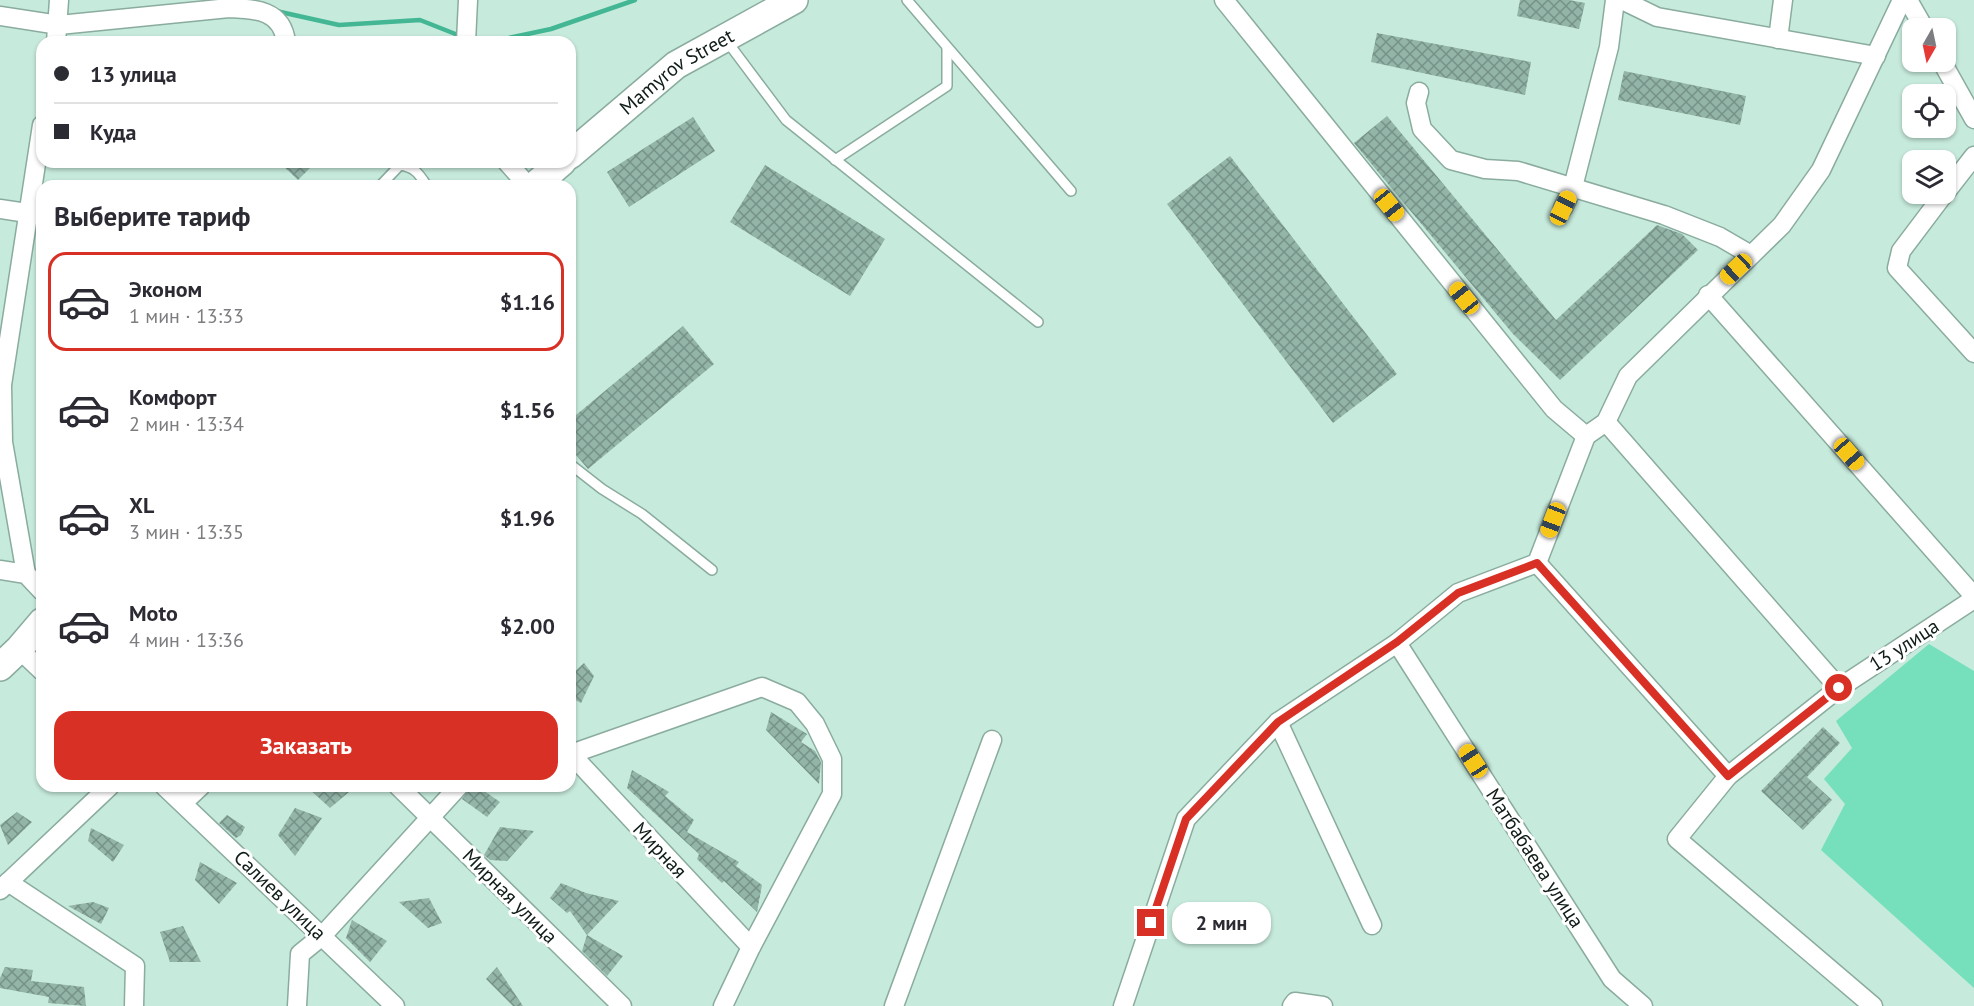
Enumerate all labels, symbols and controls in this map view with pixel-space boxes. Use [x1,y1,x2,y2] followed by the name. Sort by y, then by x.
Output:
[1902,18,1956,72] north arrow
[1902,18,1956,204] map controls
[614,23,738,120] street label: Mamyrov Street
[90,60,177,88] text: 13 улица
[1902,84,1956,138] button: locate
[90,118,137,146] text: Куда
[1902,150,1956,204] button: layers
[1371,185,1407,225] car
[1547,188,1579,228] car
[54,199,250,233] text: Выберите тариф
[1717,250,1755,288] car
[57,275,111,329] icon: car
[129,275,202,303] text: Эконом
[1446,278,1482,318] car
[500,288,555,316] text: $1.16
[129,303,244,329] text: 1 мин · 13:33
[57,383,111,437] icon: car
[129,383,217,411] text: Комфорт
[500,396,555,424] text: $1.56
[129,411,244,437] text: 2 мин · 13:34
[1830,435,1868,473] car
[57,491,111,545] icon: car
[129,491,154,519] text: XL
[1538,500,1568,540] car
[500,504,555,532] text: $1.96
[129,519,244,545] text: 3 мин · 13:35
[57,599,111,653] icon: car
[129,599,178,627] text: Moto
[500,612,555,640] text: $2.00
[1864,613,1944,677] street label: 13 улица
[129,627,244,653] text: 4 мин · 13:36
[1825,674,1852,701] route start
[54,711,558,780] button: Заказать
[1456,741,1490,781] car
[1480,783,1590,933] street label: Матбабаева улица
[627,816,693,884] street label: Мирная
[457,843,563,949] street label: Мирная улица
[228,844,332,946] street label: Салиев улица
[1172,902,1271,944] callout: 2 мин
[1137,909,1164,936] route end
[1196,910,1247,936] text: 2 мин

